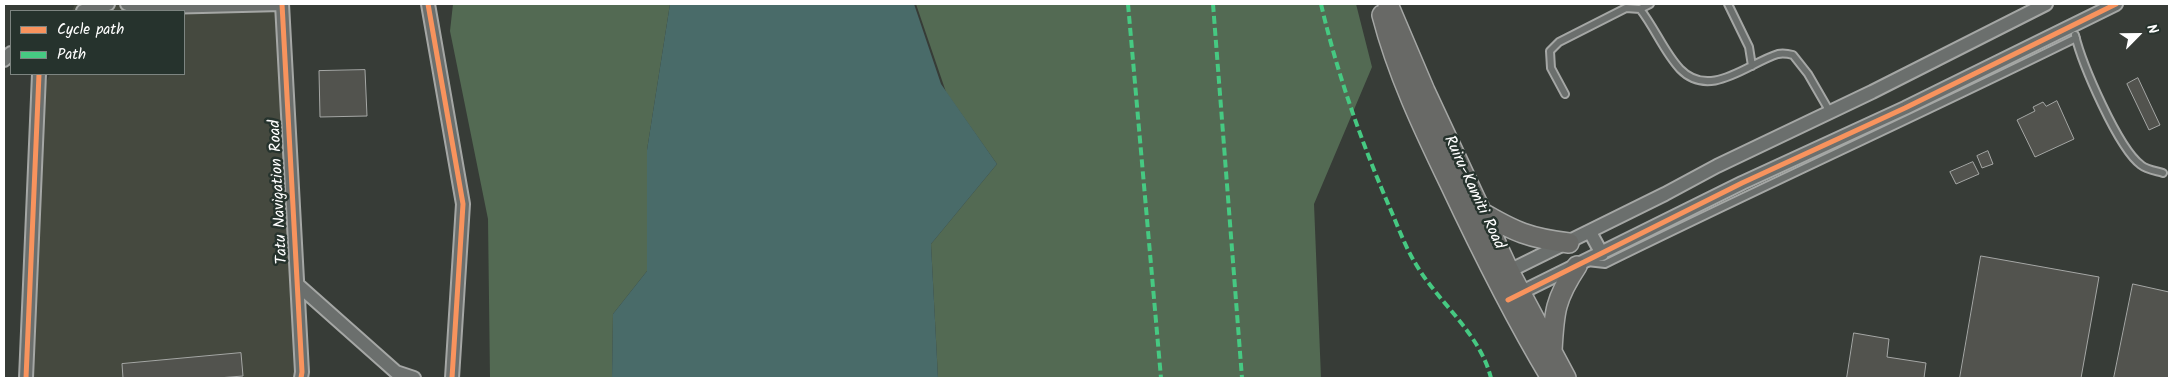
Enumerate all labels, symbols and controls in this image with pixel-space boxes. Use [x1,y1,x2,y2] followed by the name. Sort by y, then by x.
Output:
[10,10,185,75] legend
[2113,10,2163,60] north arrow
[57,18,124,42] text: Cycle path
[2140,21,2164,38] text: N
[57,43,86,67] text: Path
[267,119,293,265] street label: Tatu Navigation Road
[1438,133,1508,253] street label: Ruiru-Kamiti Road

